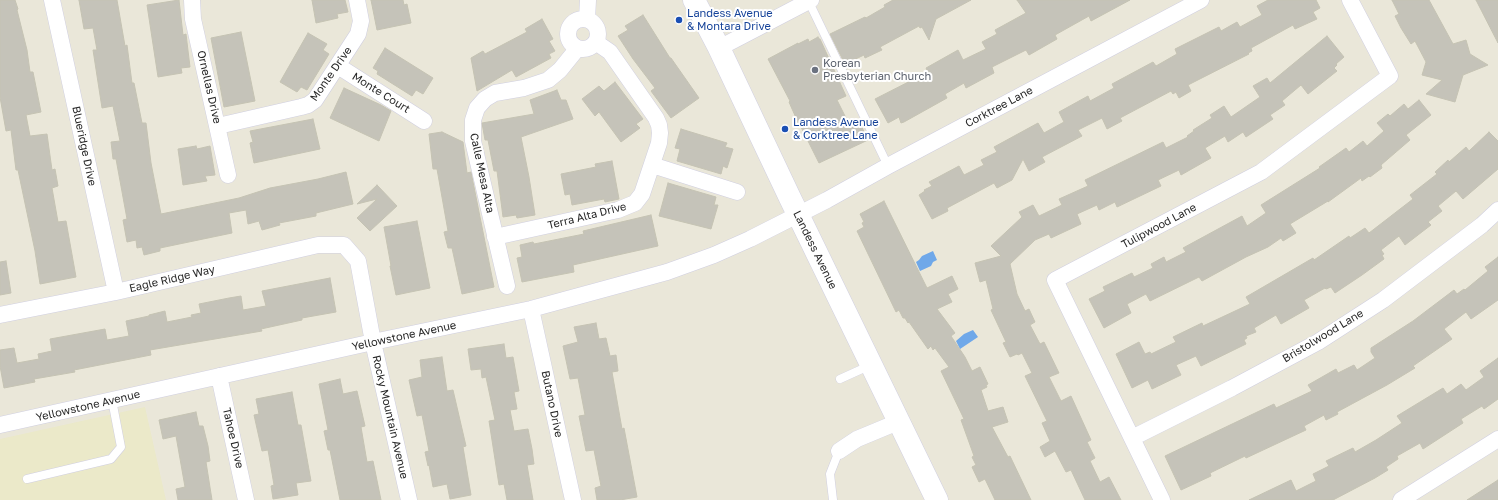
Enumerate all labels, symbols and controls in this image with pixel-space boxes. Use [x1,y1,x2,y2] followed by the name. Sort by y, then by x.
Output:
[687,7,773,33] place label: Landess Avenue & Montara Drive
[674,15,684,25] marker: Landess Avenue & Montara Drive
[307,44,355,104] street label: Monte Drive
[194,49,224,125] street label: Ornellas Drive
[823,57,931,83] place label: Korean Presbyterian Church
[810,65,820,75] marker: Korean Presbyterian Church
[350,70,412,116] street label: Monte Court
[963,84,1035,130] street label: Corktree Lane
[69,105,99,187] street label: Blueridge Drive
[793,116,879,142] place label: Landess Avenue & Corktree Lane
[780,124,790,134] marker: Landess Avenue & Corktree Lane
[467,132,497,214] street label: Calle Mesa Alta
[546,200,628,232] street label: Terra Alta Drive
[1119,201,1199,251] street label: Tulipwood Lane
[790,209,840,291] street label: Landess Avenue
[128,263,216,295] street label: Eagle Ridge Way
[1280,307,1366,365] street label: Bristolwood Lane
[351,318,457,354] street label: Yellowstone Avenue
[369,354,411,480] street label: Rocky Mountain Avenue
[538,369,566,439] street label: Butano Drive
[35,388,141,424] street label: Yellowstone Avenue
[220,406,246,470] street label: Tahoe Drive

